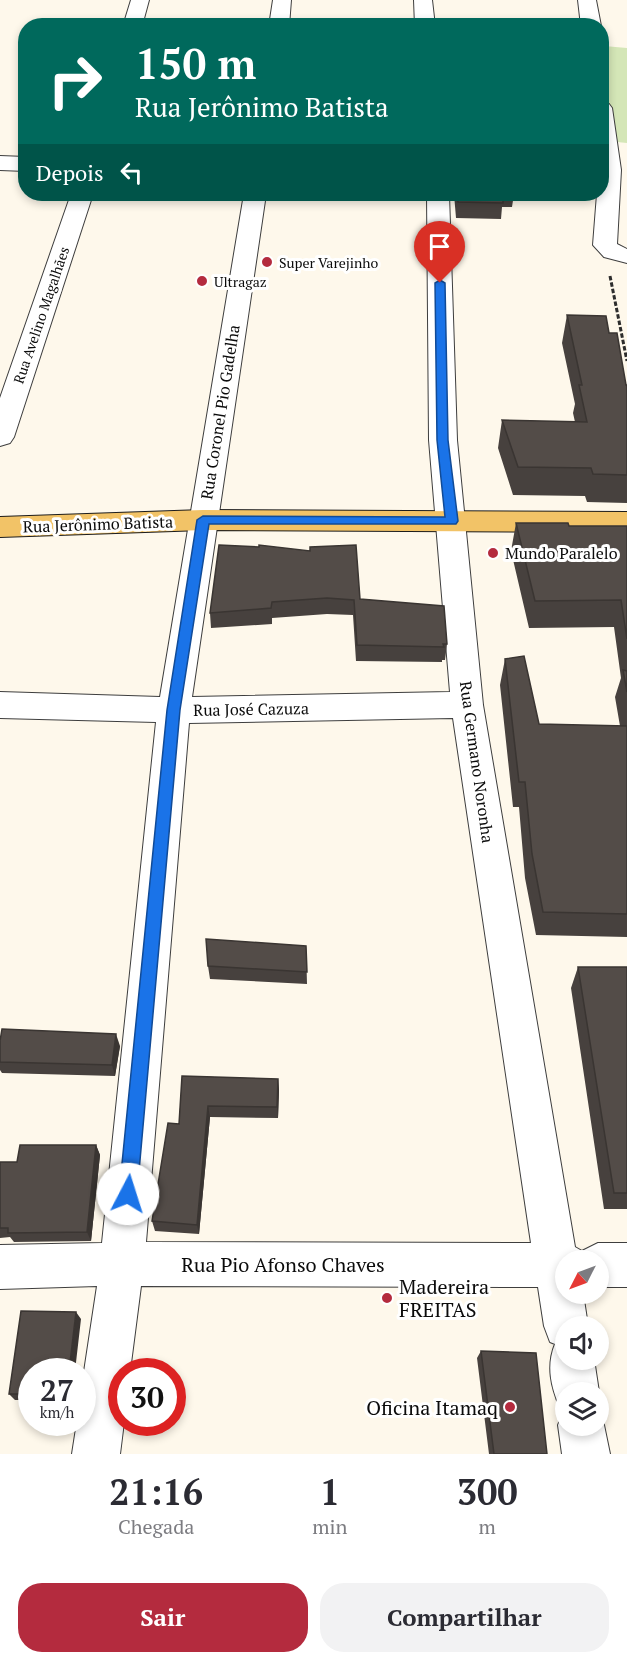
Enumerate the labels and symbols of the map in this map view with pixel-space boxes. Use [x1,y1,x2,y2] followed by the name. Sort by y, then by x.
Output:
[414,221,465,283] pin
[9,244,73,386] street label: Rua Avelino Magalhães
[279,253,379,272] place label: Super Varejinho
[260,255,274,269] marker: Super Varejinho
[214,272,267,291] place label: Ultragaz
[195,274,209,288] marker: Ultragaz
[195,323,245,501] street label: Rua Coronel Pio Gadelha
[22,510,174,538] street label: Rua Jerônimo Batista
[505,542,618,564] place label: Mundo Paralelo
[486,546,500,560] marker: Mundo Paralelo
[455,680,499,844] street label: Rua Germano Noronha
[193,697,309,721] street label: Rua José Cazuza
[96,1162,160,1226] position arrow
[555,1250,609,1304] north arrow
[181,1251,385,1278] street label: Rua Pio Afonso Chaves
[399,1273,489,1323] place label: Madereira FREITAS
[380,1291,394,1305] marker: Madereira FREITAS
[108,1358,186,1436] speed limit sign: 30
[366,1394,498,1421] place label: Oficina Itamaq
[503,1400,517,1414] marker: Oficina Itamaq

